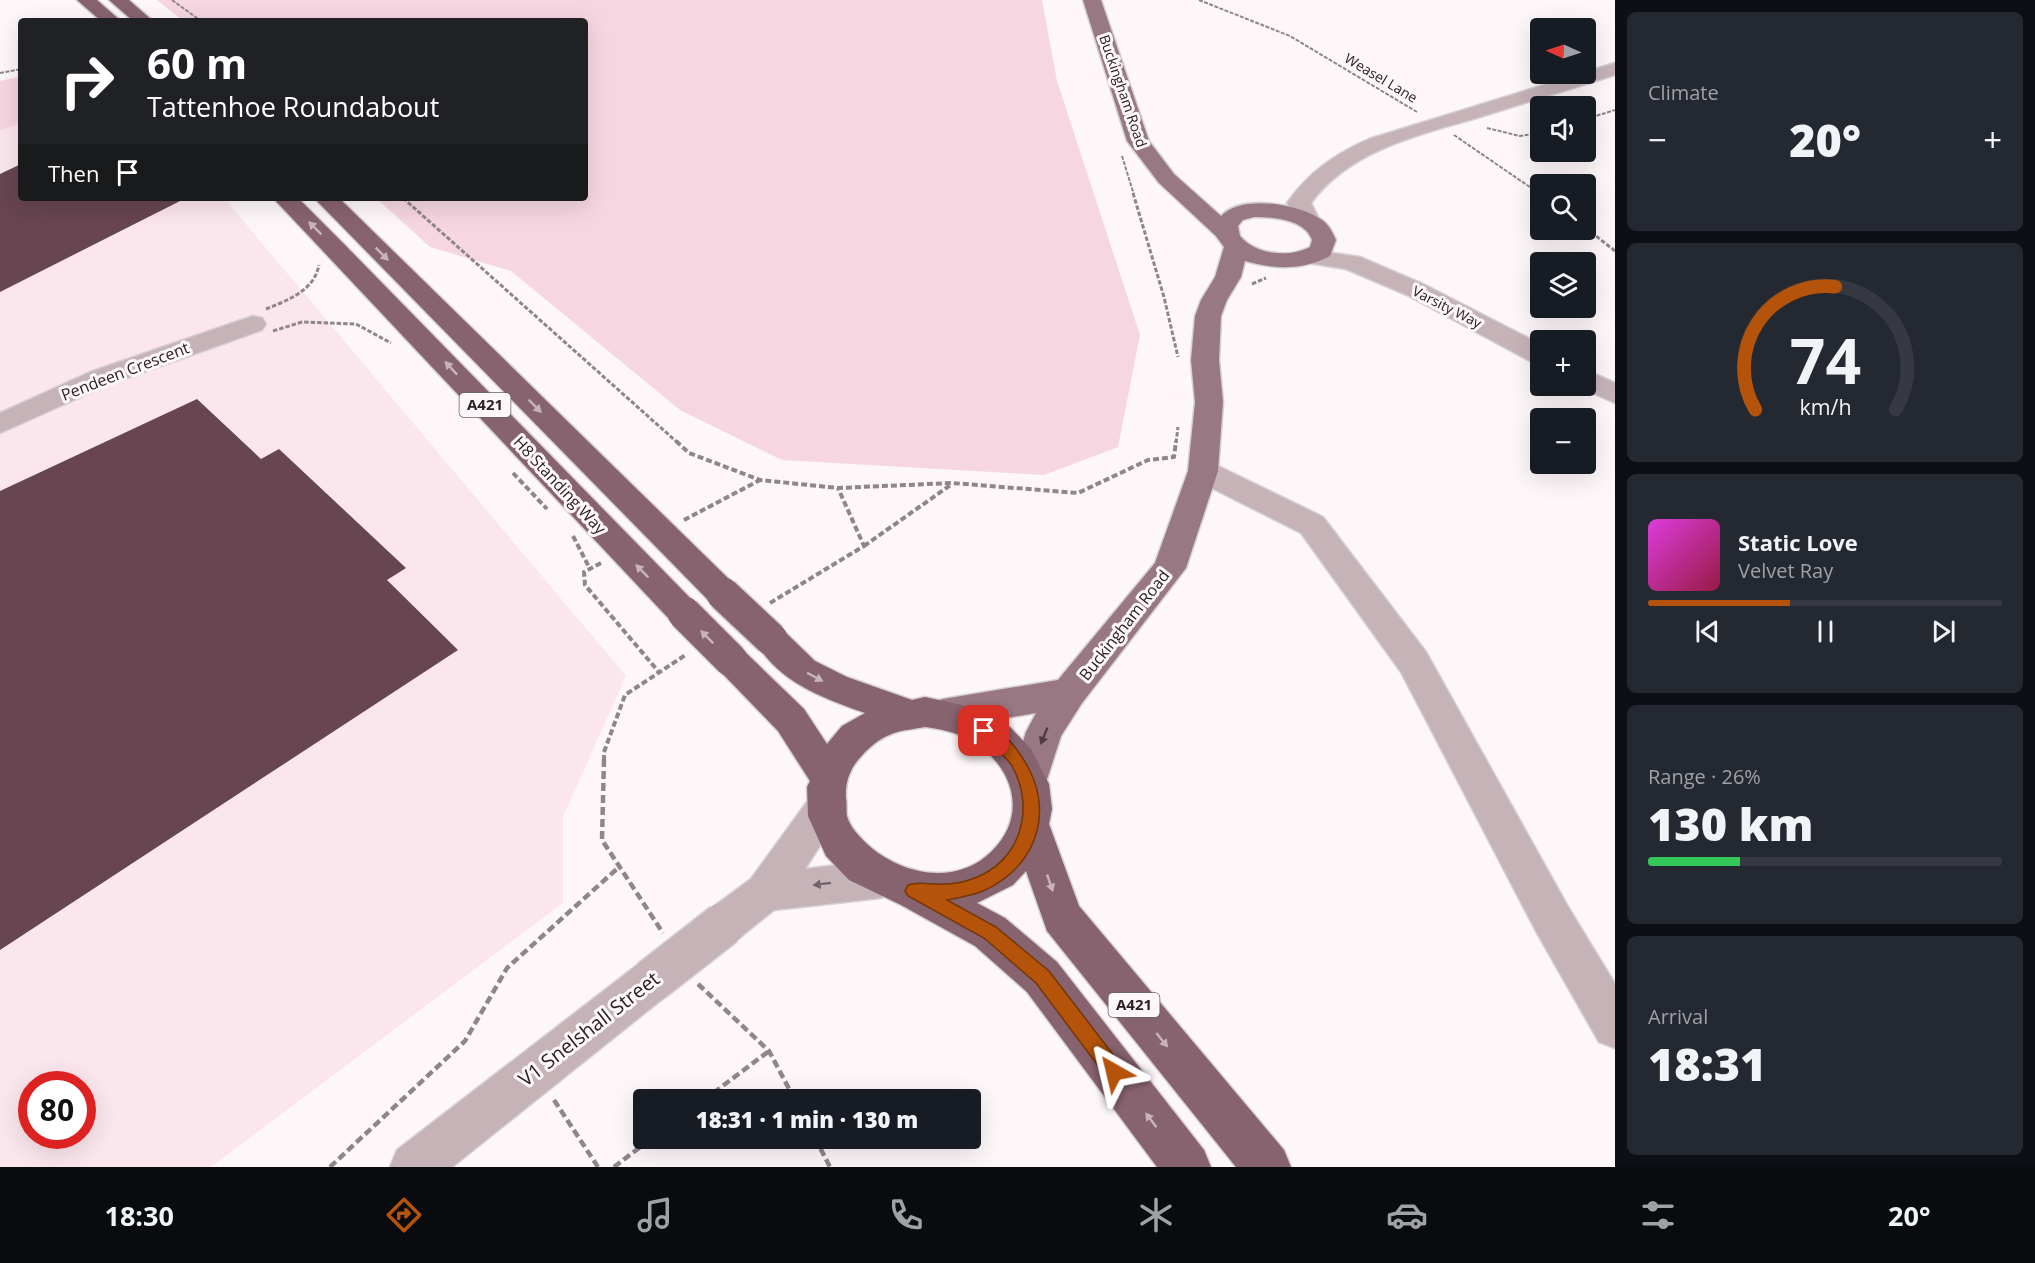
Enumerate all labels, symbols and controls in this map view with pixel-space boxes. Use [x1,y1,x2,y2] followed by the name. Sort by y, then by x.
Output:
[1530,18,1596,84] north arrow
[1530,18,1596,474] map controls
[1095,32,1152,150] street label: Buckingham Road
[147,34,247,91] text: 60 m
[48,42,126,120] icon: right
[1341,48,1421,107] street label: Weasel Lane
[1648,79,1719,106] text: Climate
[147,88,439,125] text: Tattenhoe Roundabout
[1530,96,1596,162] button: sound
[1789,109,1861,170] text: 20°
[1648,117,1667,162] text: −
[1983,117,2002,162] text: +
[111,156,144,189] icon: arrive
[48,158,99,188] text: Then
[1530,174,1596,240] button: search
[308,221,323,235] one-way arrow
[374,247,389,261] one-way arrow
[1530,252,1596,318] button: layers
[1409,281,1486,333] street label: Varsity Way
[1789,317,1861,402] text: 74
[1530,330,1596,396] button: +
[58,336,192,406] street label: Pendeen Crescent
[444,361,458,376] one-way arrow
[1799,392,1851,421] text: km/h
[460,393,510,417] road number: A421
[528,399,542,414] one-way arrow
[1530,408,1596,474] button: −
[509,431,612,539] street label: H8 Standing Way
[1738,527,1858,557] text: Static Love
[1738,557,1833,584] text: Velvet Ray
[636,565,650,579] one-way arrow
[1074,565,1174,685] street label: Buckingham Road
[1691,615,1724,648] icon: previous
[1809,615,1842,648] icon: pause
[1927,615,1960,648] icon: next
[701,630,715,644] one-way arrow
[807,672,824,682] one-way arrow
[958,705,1009,756] pin
[967,714,1000,747] icon: arrive
[1039,727,1049,745] one-way arrow
[1648,763,1761,790] text: Range · 26%
[1648,793,1813,854] text: 130 km
[1045,874,1055,892] one-way arrow
[812,879,831,889] one-way arrow
[513,965,665,1092] street label: V1 Snelshall Street
[1108,993,1160,1017] road number: A421
[1648,1003,1708,1030] text: Arrival
[1156,1032,1168,1047] one-way arrow
[1648,1033,1766,1094] text: 18:31
[1082,1040,1146,1104] position arrow
[18,1071,96,1149] speed limit sign: 80
[696,1104,918,1134] text: 18:31 · 1 min · 130 m
[1146,1113,1158,1128] one-way arrow
[383,1194,425,1236] icon: directions
[634,1194,676,1236] icon: music
[885,1194,927,1236] icon: phone
[1135,1194,1177,1236] icon: climate
[1386,1194,1428,1236] icon: car
[1637,1194,1679,1236] icon: filters
[104,1197,174,1234] text: 18:30
[1888,1197,1930,1234] text: 20°

